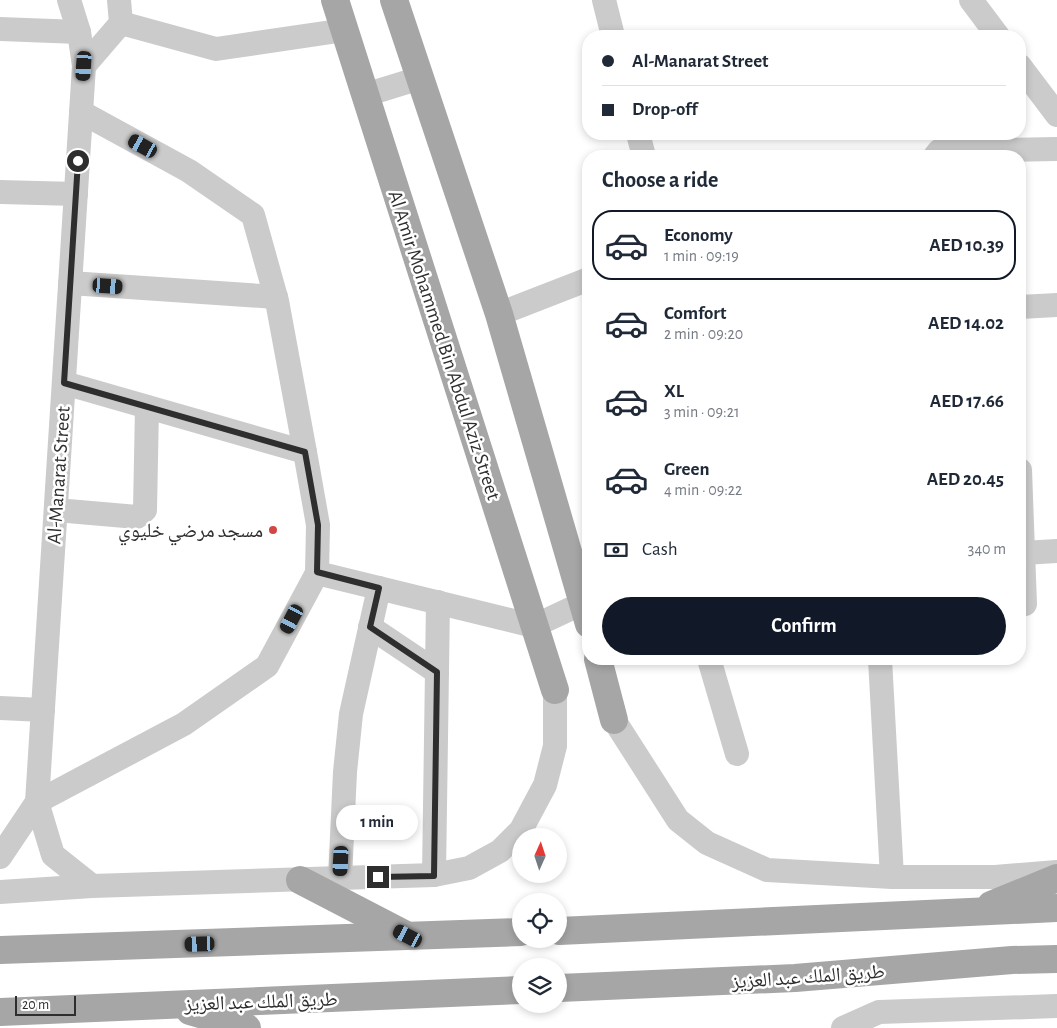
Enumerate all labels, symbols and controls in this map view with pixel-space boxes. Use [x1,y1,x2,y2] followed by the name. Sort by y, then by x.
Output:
[75,51,92,81] car
[632,52,769,71] text: Al-Manarat Street
[632,100,697,119] text: Drop-off
[126,132,159,160] car
[67,150,89,172] route start
[602,169,718,191] text: Choose a ride
[384,188,504,503] street label: Al Amir Mohammed Bin Abdul Aziz Street
[604,223,649,268] icon: car
[664,226,733,245] text: Economy
[929,236,1004,255] text: AED 10.39
[664,248,739,264] text: 1 min · 09:19
[92,277,123,295] car
[604,301,649,346] icon: car
[664,304,726,323] text: Comfort
[928,314,1004,333] text: AED 14.02
[664,326,743,342] text: 2 min · 09:20
[604,379,649,424] icon: car
[664,382,684,401] text: XL
[930,392,1004,411] text: AED 17.66
[664,404,740,420] text: 3 min · 09:21
[44,405,74,545] street label: Al-Manarat Street
[604,457,649,502] icon: car
[664,460,710,479] text: Green
[927,470,1004,489] text: AED 20.45
[664,482,742,498] text: 4 min · 09:22
[118,521,263,546] place label: مسجد مرضي خليوي
[267,524,279,536] marker: مسجد مرضي خليوي
[602,536,630,564] icon: cash
[642,540,678,559] text: Cash
[968,541,1006,557] text: 340 m
[602,597,1006,655] button: Confirm
[278,602,305,636] car
[337,804,419,840] callout: 1 min
[360,814,394,830] text: 1 min
[512,828,568,882] north arrow
[512,828,567,1013] map controls
[332,846,349,876] car
[367,866,389,888] route end
[512,893,567,948] button: locate
[391,923,424,949] car
[184,936,215,952] car
[512,958,567,1013] button: layers
[730,962,885,993] street label: طريق الملك عبد العزيز
[183,989,338,1016] street label: طريق الملك عبد العزيز
[15,993,76,1016] scale bar
[22,998,49,1012] text: 20 m

